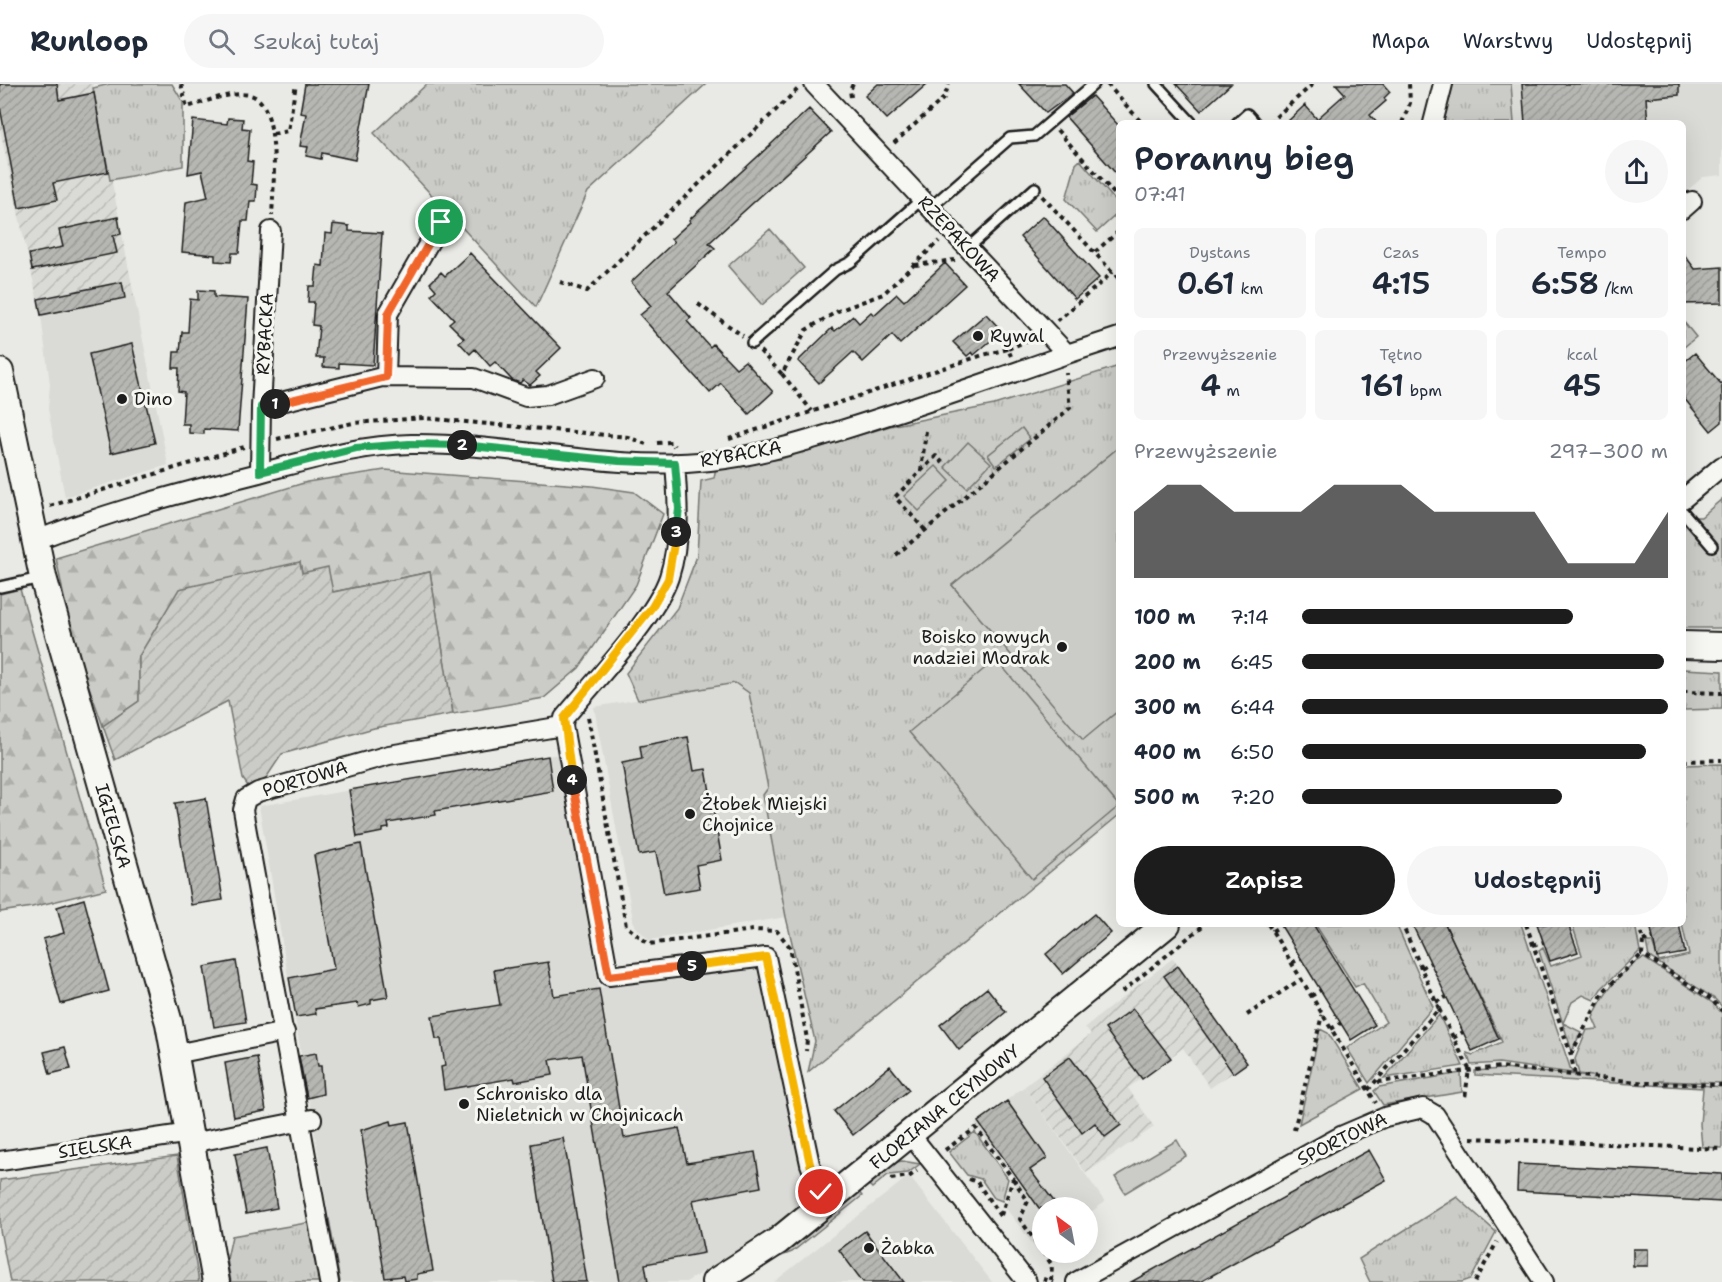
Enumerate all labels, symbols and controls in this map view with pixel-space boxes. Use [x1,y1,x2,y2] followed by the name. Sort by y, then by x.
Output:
[184,14,604,68] search box
[30,22,148,60] text: Runloop
[205,25,238,58] icon: search
[253,27,379,56] text: Szukaj tutaj
[1372,27,1430,55] text: Mapa
[1463,27,1553,55] text: Warstwy
[1586,27,1692,55] text: Udostępnij
[1134,136,1354,181] text: Poranny bieg
[1605,140,1668,203] button: share
[1134,181,1186,207] text: 07:41
[913,191,1005,287] street label: RZEPAKOWA
[415,196,466,247] pin
[424,205,457,238] icon: arrive
[1189,242,1251,263] text: Dystans
[1383,242,1419,263] text: Czas
[1557,242,1607,263] text: Tempo
[1177,263,1235,304] text: 0.61
[1372,263,1430,304] text: 4:15
[1531,263,1599,304] text: 6:58
[1235,278,1263,299] text: km
[1599,278,1633,299] text: /km
[251,292,279,376] street label: RYBACKA
[990,324,1045,348] place label: Rywal
[971,329,985,343] marker: Rywal
[1163,344,1277,365] text: Przewyższenie
[1380,344,1422,365] text: Tętno
[1566,344,1598,365] text: kcal
[1200,365,1221,406] text: 4
[1360,365,1404,406] text: 161
[1563,365,1601,406] text: 45
[1221,380,1240,401] text: m
[1404,380,1442,401] text: bpm
[134,387,173,411] place label: Dino
[260,389,290,419] pin: 1
[115,392,129,406] marker: Dino
[271,393,279,414] text: 1
[447,430,477,460] pin: 2
[456,434,468,455] text: 2
[698,435,784,473] street label: RYBACKA
[1134,438,1278,464] text: Przewyższenie
[1549,438,1668,464] text: 297–300 m
[661,517,691,547] pin: 3
[670,521,682,542] text: 3
[1134,604,1196,630] text: 100 m
[1230,604,1269,630] text: 7:14
[912,625,1050,670] place label: Boisko nowych nadziei Modrak
[1055,640,1069,654] marker: Boisko nowych nadziei Modrak
[1134,649,1201,675] text: 200 m
[1230,649,1273,675] text: 6:45
[1134,694,1201,720] text: 300 m
[1230,694,1275,720] text: 6:44
[1134,739,1201,765] text: 400 m
[1230,739,1274,765] text: 6:50
[260,755,350,803] street label: PORTOWA
[557,765,587,795] pin: 4
[566,769,578,790] text: 4
[89,781,137,871] street label: IGIELSKA
[1134,784,1200,810] text: 500 m
[1230,784,1275,810] text: 7:20
[702,792,827,837] place label: Żłobek Miejski Chojnice
[683,807,697,821] marker: Żłobek Miejski Chojnice
[1134,846,1395,915] button: Zapisz
[1407,846,1668,915] button: Udostępnij
[677,951,707,981] pin: 5
[687,955,697,976] text: 5
[865,1039,1025,1175] street label: FLORIANA CEYNOWY
[476,1082,684,1127] place label: Schronisko dla Nieletnich w Chojnicach
[457,1097,471,1111] marker: Schronisko dla Nieletnich w Chojnicach
[1293,1107,1391,1171] street label: SPORTOWA
[56,1130,134,1164] street label: SIELSKA
[795,1166,846,1217] pin
[804,1175,837,1208] icon: check
[1032,1197,1098,1263] north arrow
[1032,1197,1098,1263] map controls
[881,1236,934,1260] place label: Żabka
[862,1241,876,1255] marker: Żabka

